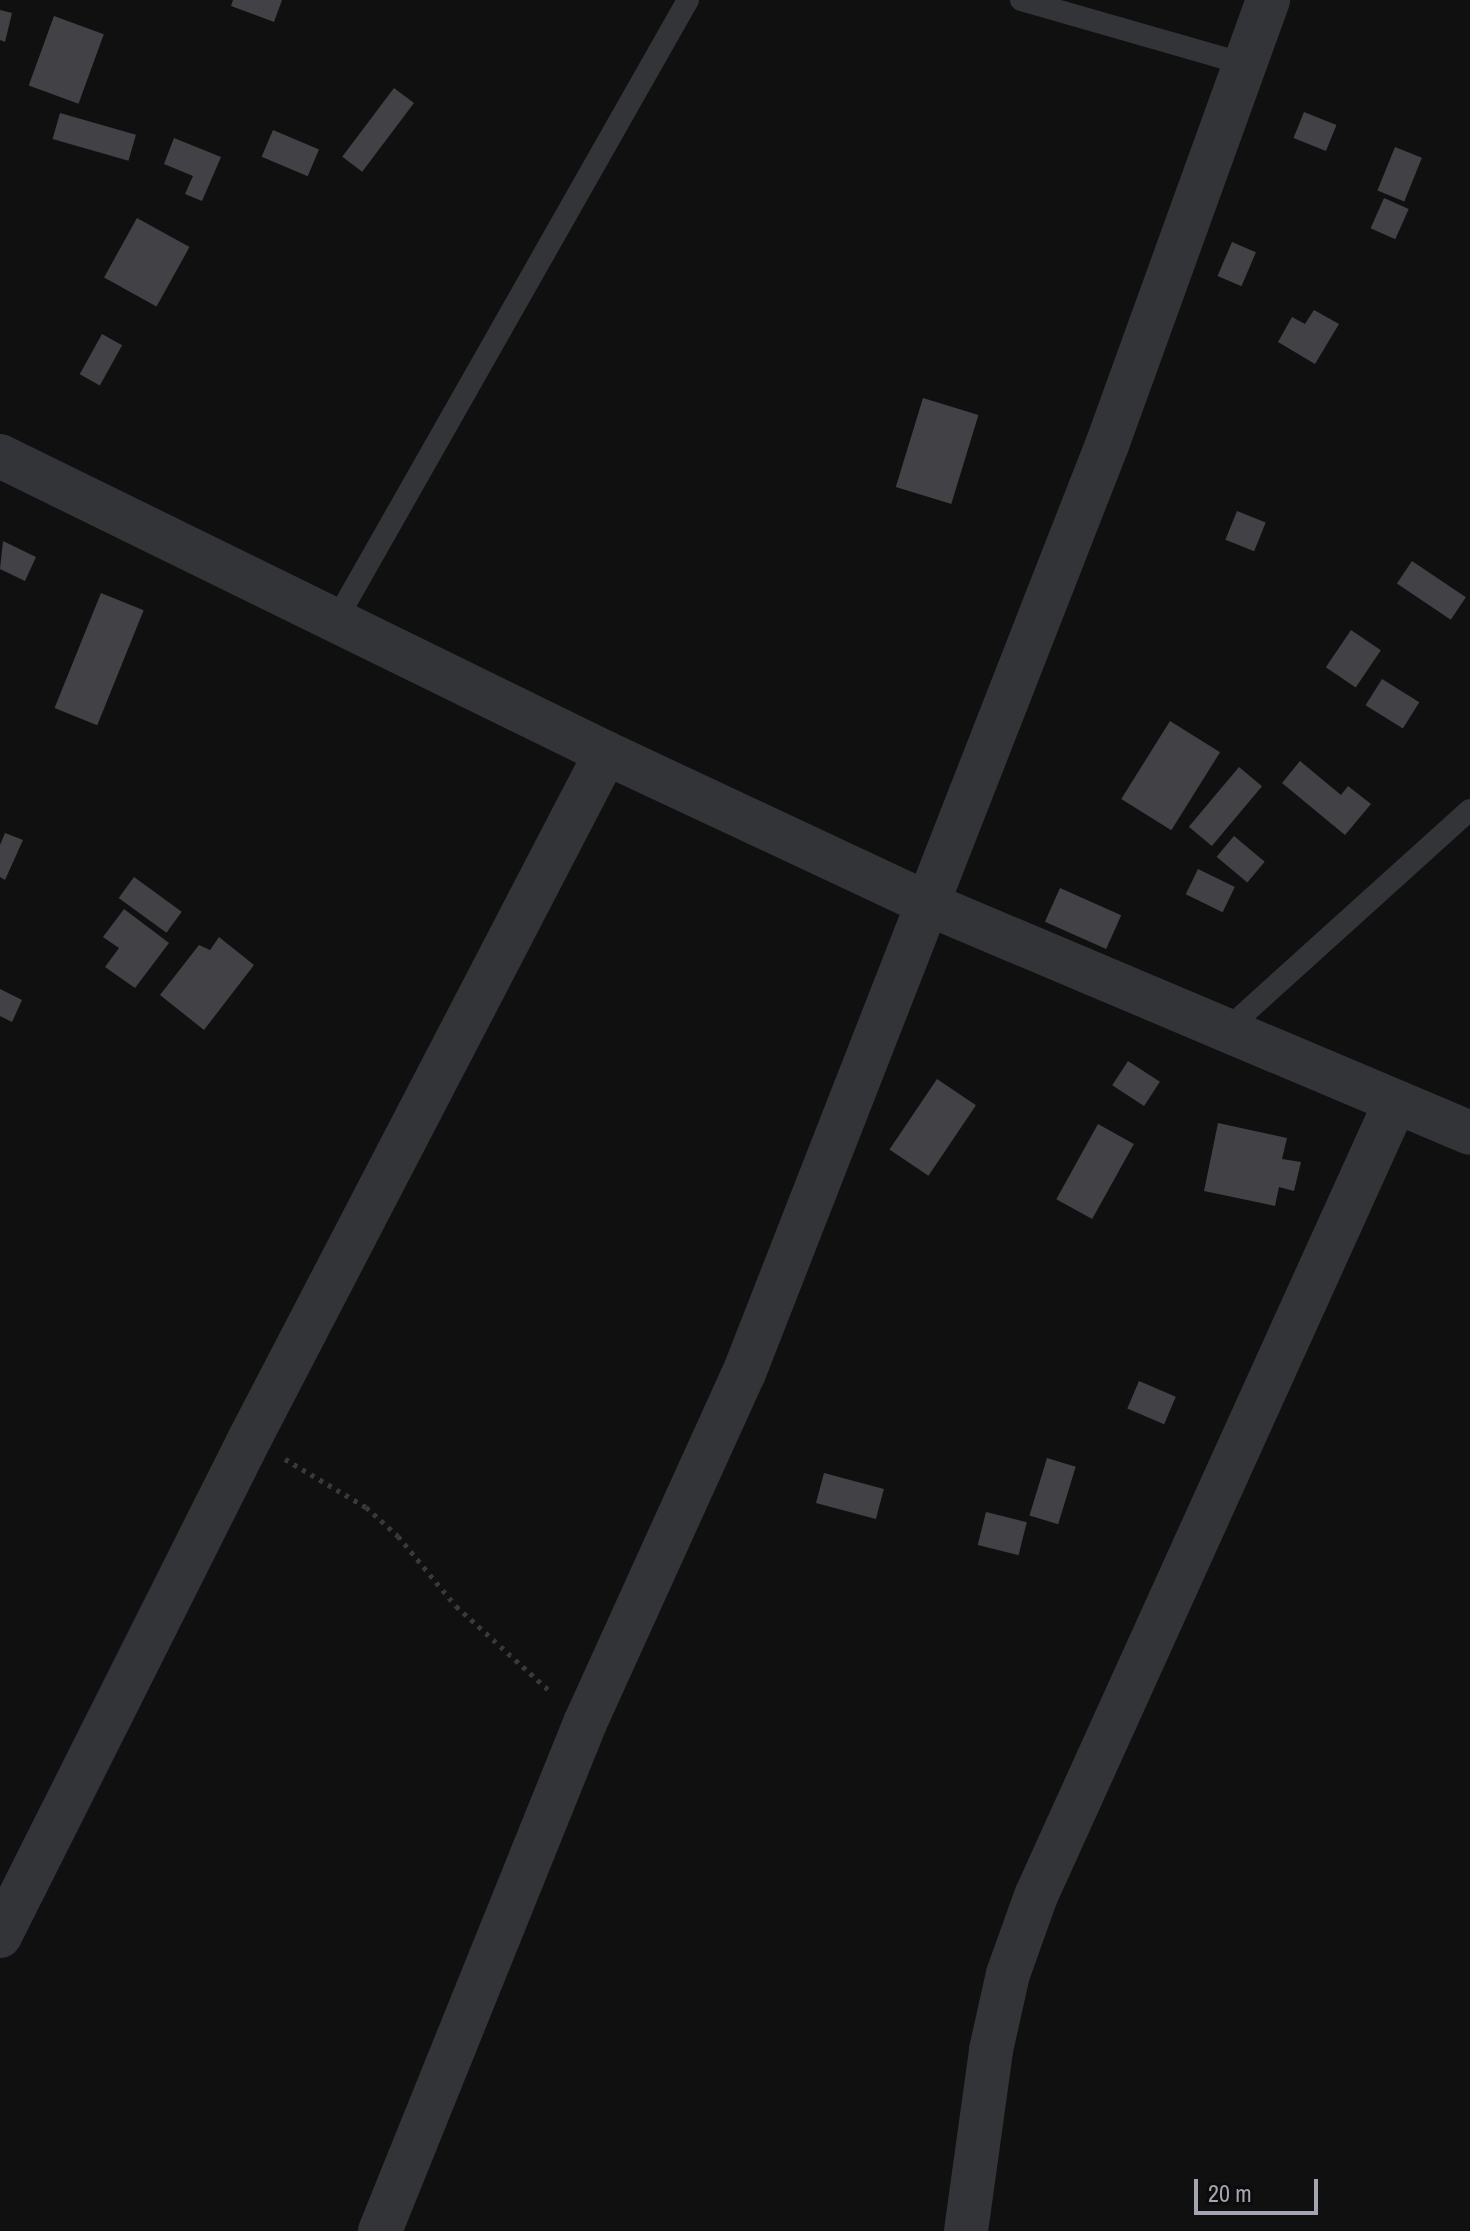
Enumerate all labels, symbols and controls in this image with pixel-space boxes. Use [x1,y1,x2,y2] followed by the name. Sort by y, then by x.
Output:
[1198,2163,1322,2213] scale bar
[1208,2177,1252,2209] text: 20 m

